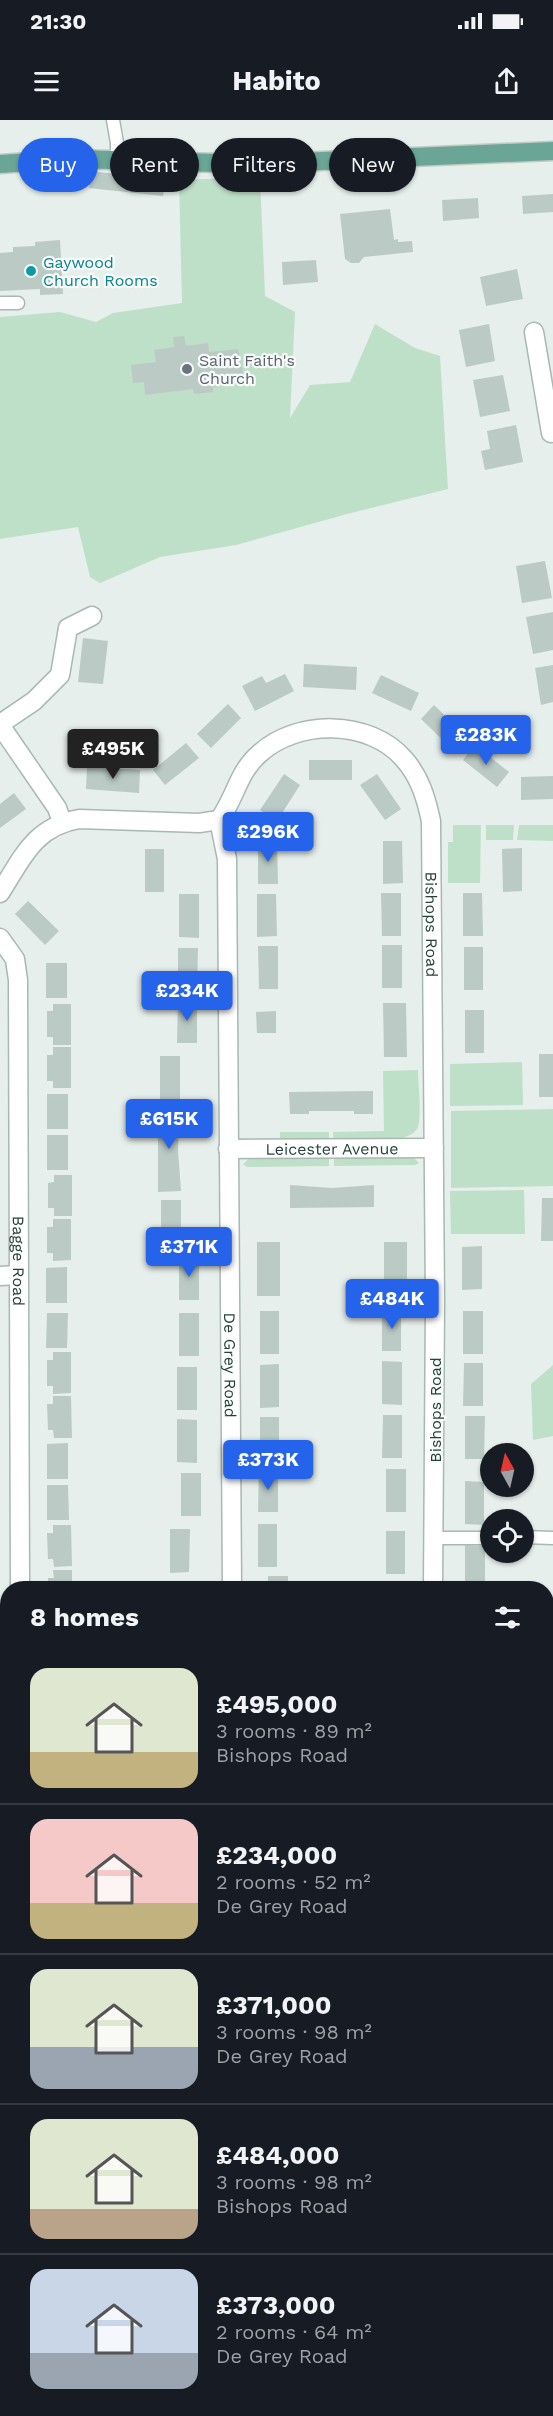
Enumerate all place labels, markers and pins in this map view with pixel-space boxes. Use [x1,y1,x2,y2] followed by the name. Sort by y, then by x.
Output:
[43,253,158,290] place label: Gaywood Church Rooms
[24,264,38,278] marker: Gaywood Church Rooms
[199,351,295,388] place label: Saint Faith's Church
[180,362,194,376] marker: Saint Faith's Church
[444,715,528,766] pin: £283K
[71,729,155,780] pin: £495K
[226,812,310,863] pin: £296K
[145,971,229,1022] pin: £234K
[127,1099,211,1150] pin: £615K
[147,1227,231,1278] pin: £371K
[350,1279,434,1330] pin: £484K
[226,1440,310,1491] pin: £373K

